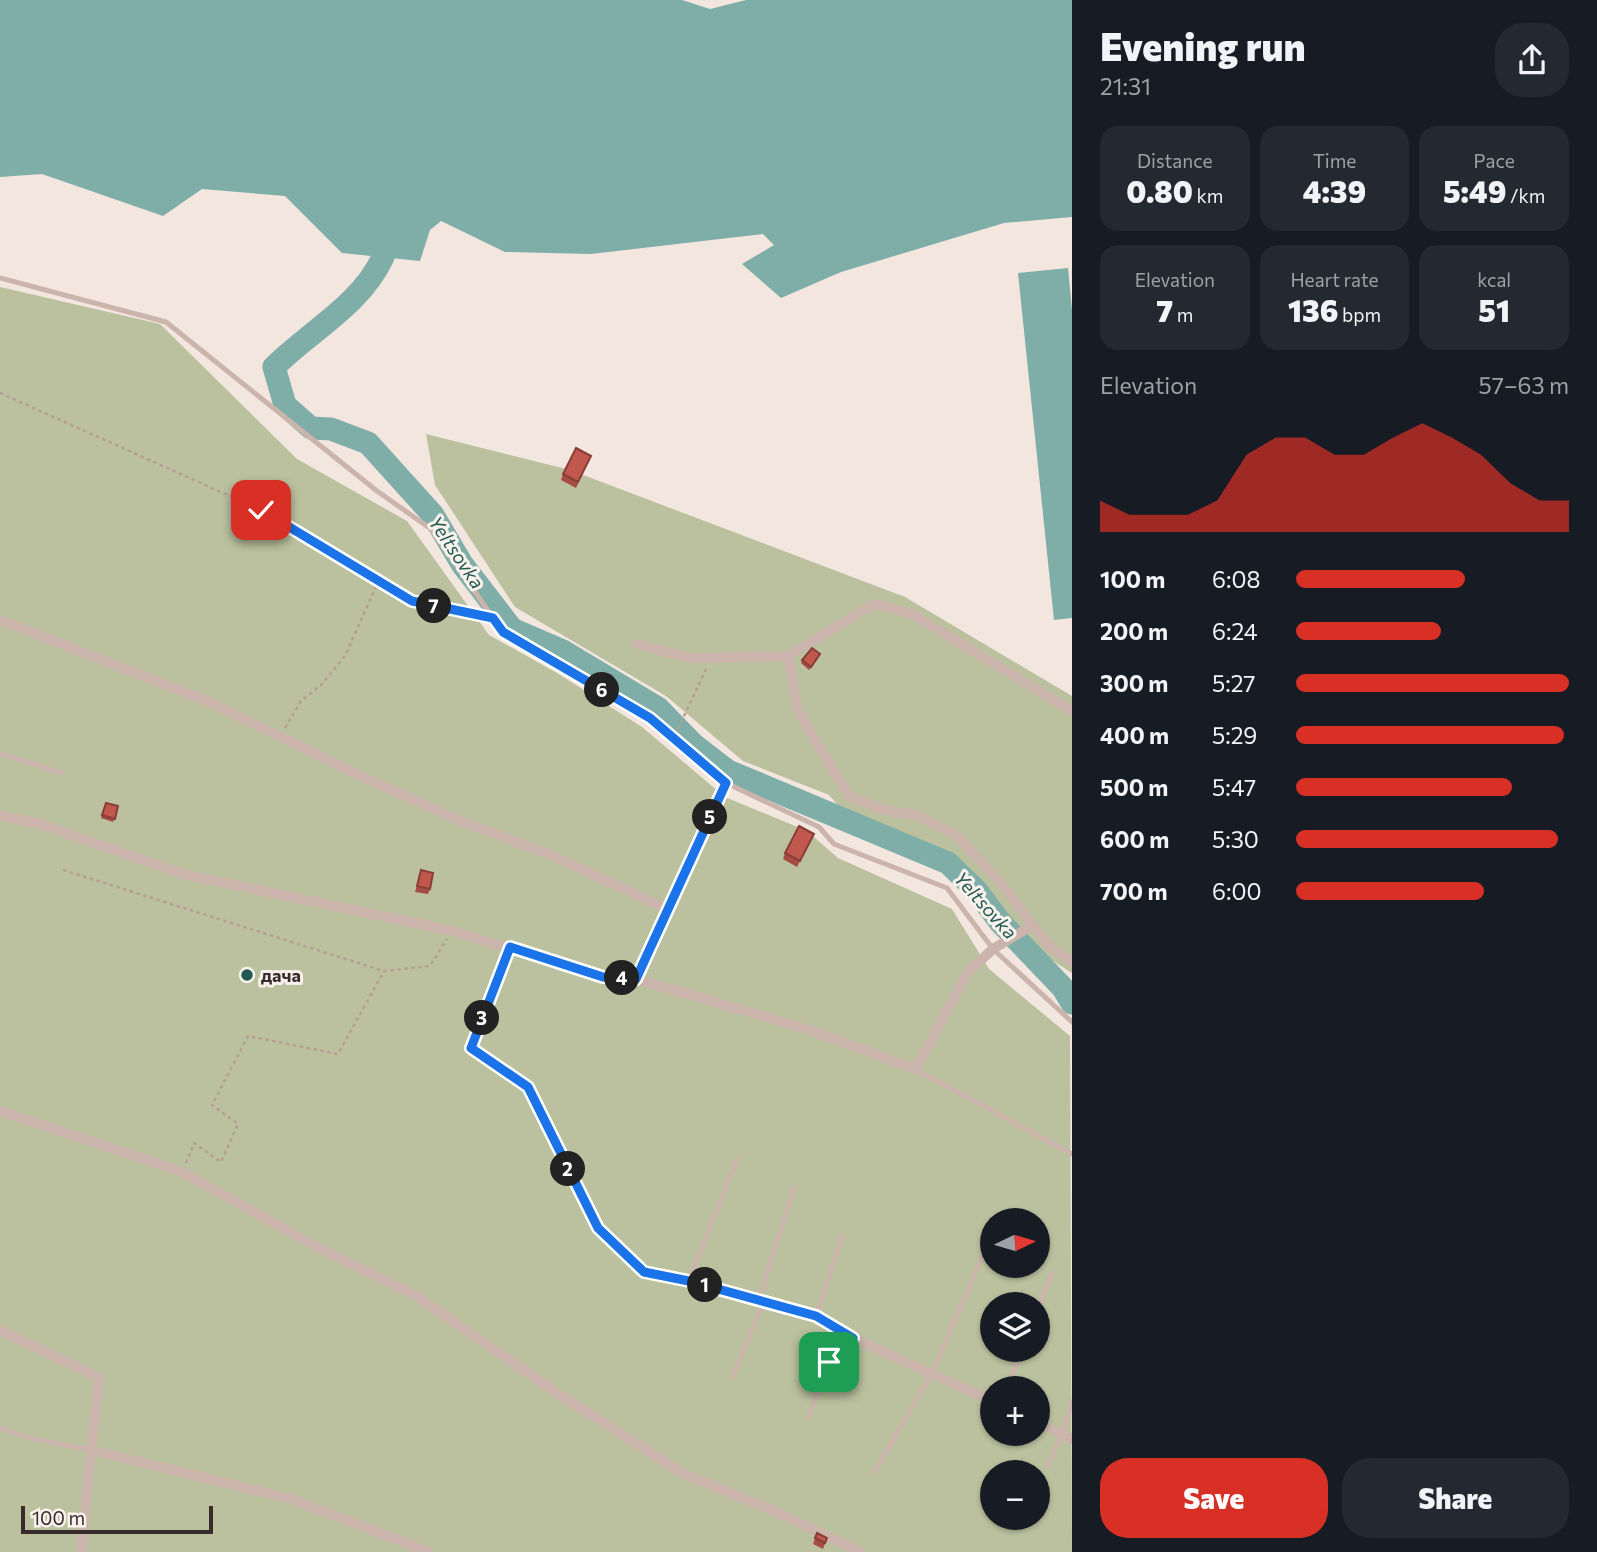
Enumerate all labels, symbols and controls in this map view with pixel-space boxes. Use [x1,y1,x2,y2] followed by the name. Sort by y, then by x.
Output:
[1100,22,1306,69] text: Evening run
[1495,23,1569,97] button: share
[1100,72,1151,100] text: 21:31
[1137,149,1213,172] text: Distance
[1313,149,1356,172] text: Time
[1474,149,1515,172] text: Pace
[1126,172,1193,209] text: 0.80
[1303,172,1366,209] text: 4:39
[1443,172,1506,209] text: 5:49
[1193,184,1223,207] text: km
[1506,184,1545,207] text: /km
[1135,268,1215,291] text: Elevation
[1290,268,1379,291] text: Heart rate
[1477,268,1511,291] text: kcal
[1156,291,1173,328] text: 7
[1288,291,1338,328] text: 136
[1478,291,1510,328] text: 51
[1173,303,1193,326] text: m
[1338,303,1381,326] text: bpm
[1100,371,1197,399] text: Elevation
[1479,371,1569,399] text: 57–63 m
[231,480,291,540] pin
[242,491,280,529] icon: check
[424,511,490,593] water label: Yeltsovka
[1100,565,1165,593] text: 100 m
[1212,565,1260,593] text: 6:08
[416,588,452,624] pin: 7
[428,594,439,617] text: 7
[1100,617,1168,645] text: 200 m
[1212,617,1258,645] text: 6:24
[1100,669,1168,697] text: 300 m
[1212,669,1255,697] text: 5:27
[584,672,620,708] pin: 6
[596,678,607,701] text: 6
[1100,721,1169,749] text: 400 m
[1212,721,1257,749] text: 5:29
[1100,773,1168,801] text: 500 m
[1212,773,1256,801] text: 5:47
[692,800,728,834] pin: 5
[704,805,715,828] text: 5
[1100,825,1169,853] text: 600 m
[1212,825,1259,853] text: 5:30
[950,867,1022,943] water label: Yeltsovka
[1100,877,1168,905] text: 700 m
[1212,877,1261,905] text: 6:00
[604,960,640,996] pin: 4
[261,964,301,986] place label: дача
[616,966,627,989] text: 4
[239,967,255,983] marker: дача
[464,1000,500,1036] pin: 3
[476,1006,487,1029] text: 3
[550,1152,586,1186] pin: 2
[562,1157,573,1180] text: 2
[980,1208,1050,1278] north arrow
[980,1208,1050,1530] map controls
[688,1268,722,1302] pin: 1
[700,1273,709,1296] text: 1
[980,1292,1050,1362] button: layers
[799,1332,859,1392] pin
[810,1343,848,1381] icon: arrive
[980,1376,1050,1446] button: +
[1100,1458,1328,1538] button: Save
[1342,1458,1569,1538] button: Share
[980,1460,1050,1530] button: −
[21,1503,214,1535] scale bar
[32,1506,85,1529] text: 100 m

